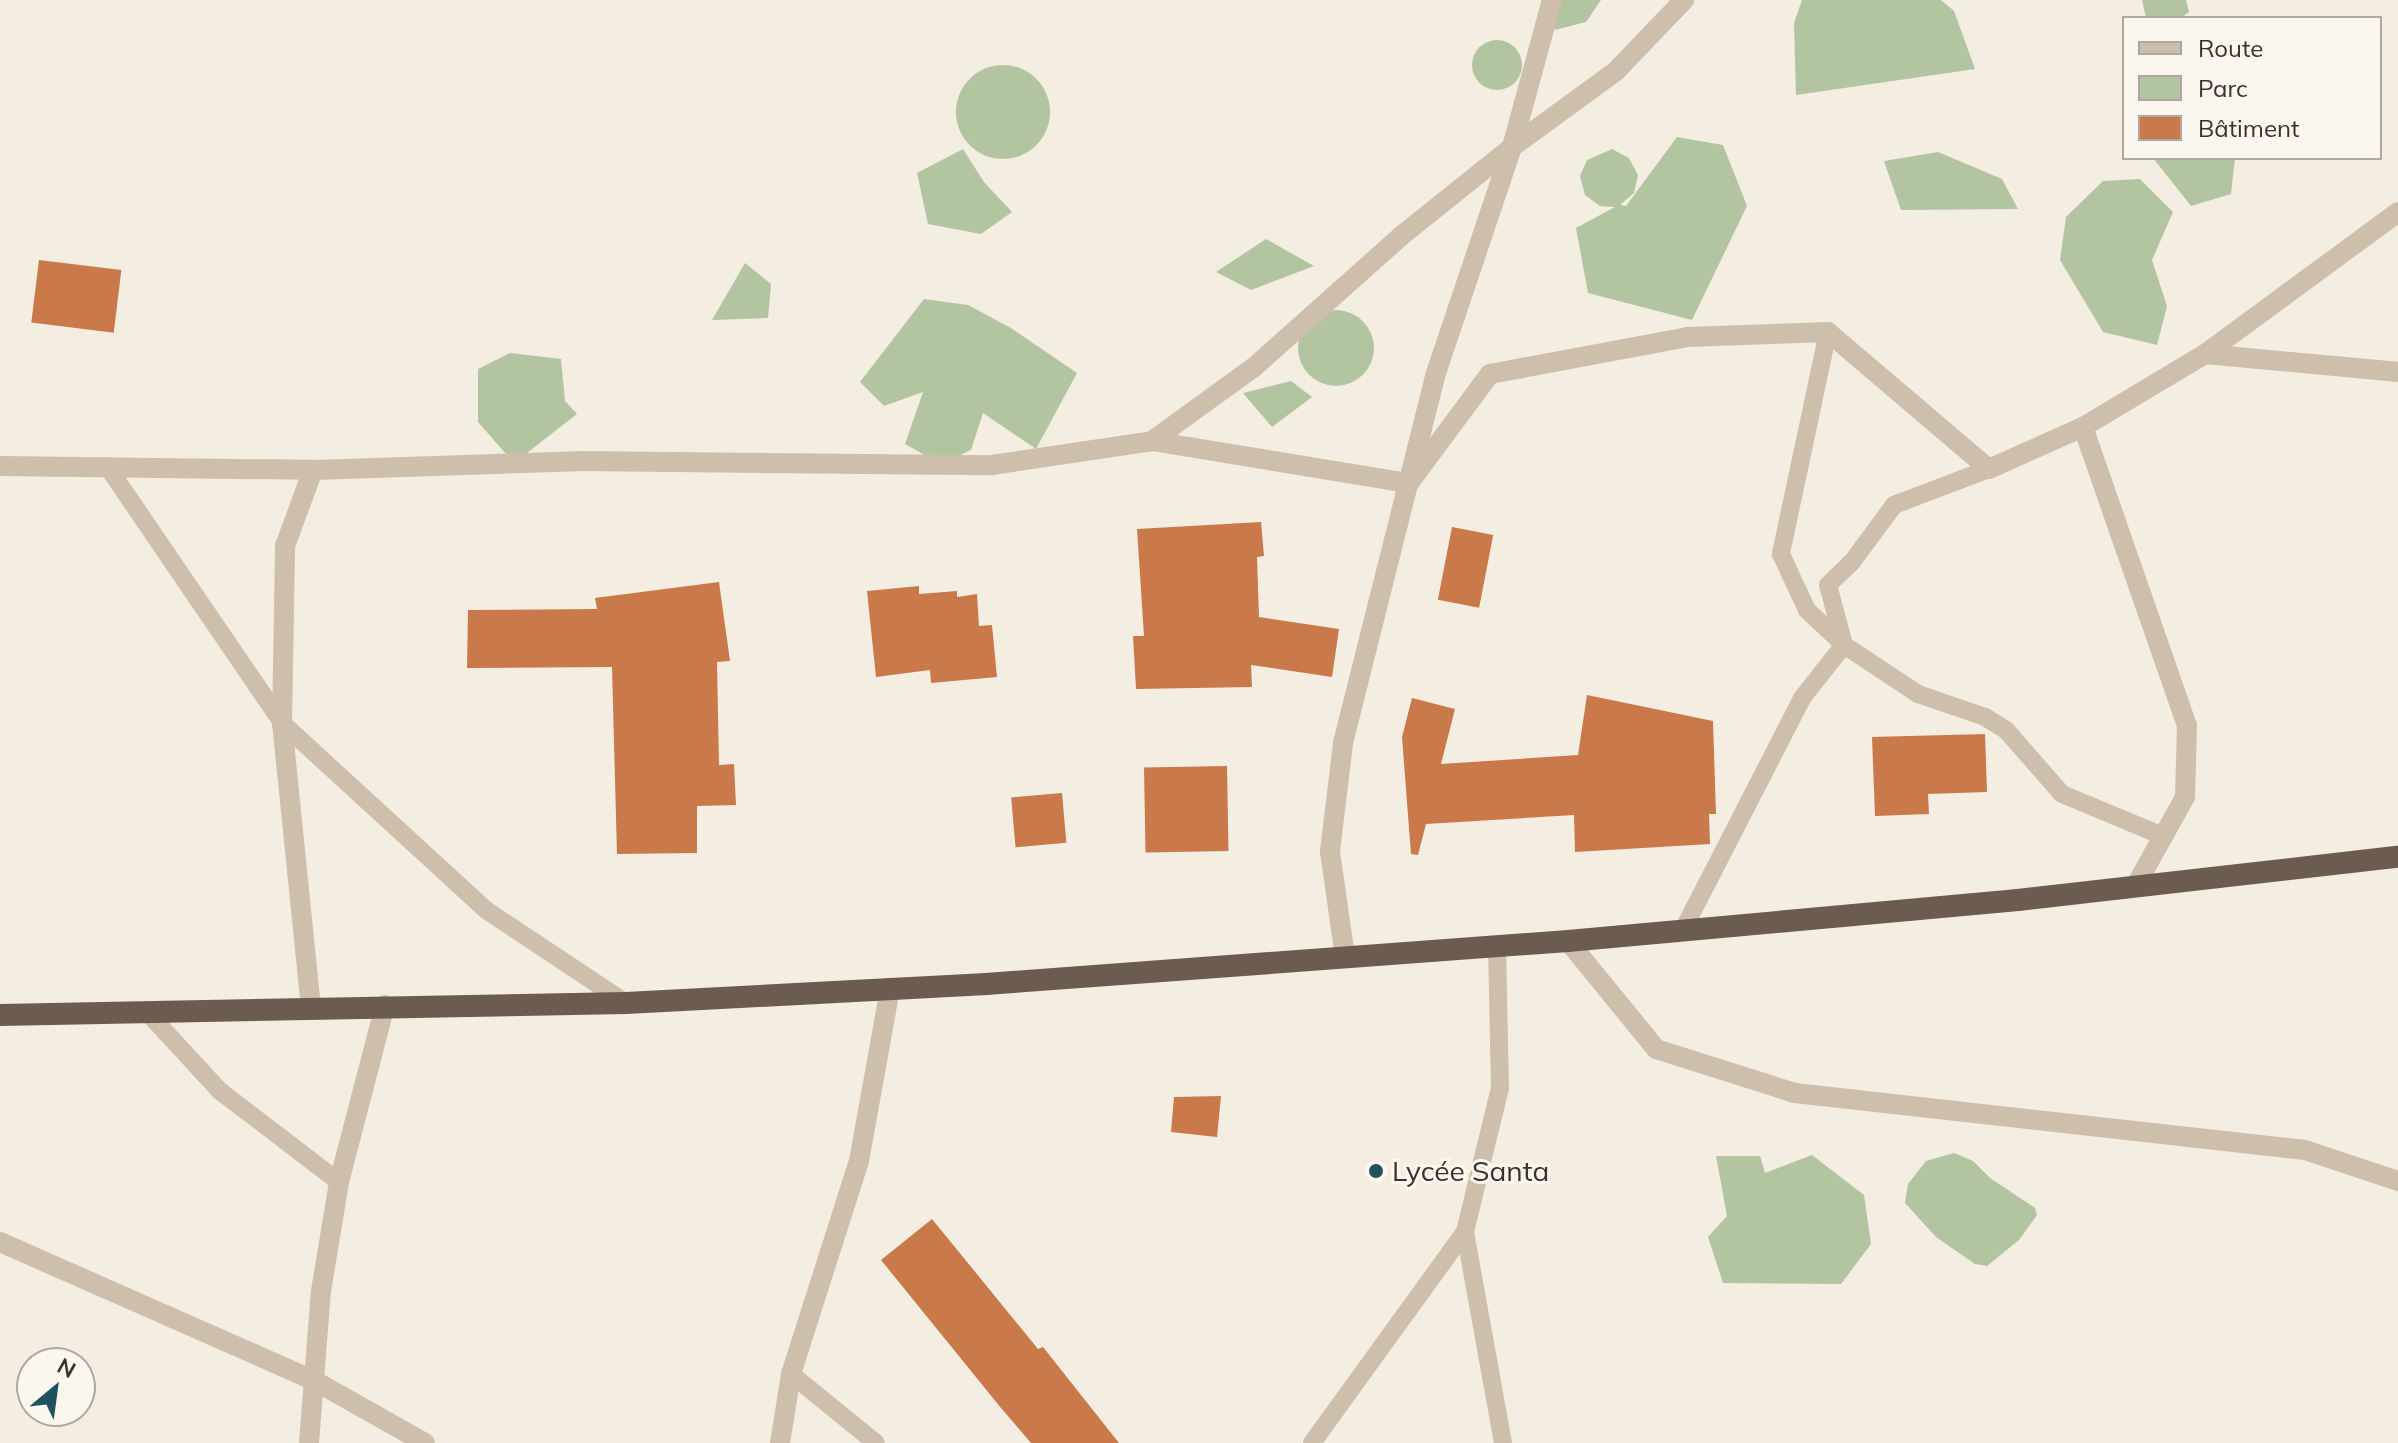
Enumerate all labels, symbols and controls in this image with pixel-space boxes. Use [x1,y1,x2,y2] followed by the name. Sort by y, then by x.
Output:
[2122,16,2382,160] legend
[2198,33,2263,63] text: Route
[2198,73,2248,103] text: Parc
[2198,113,2299,143] text: Bâtiment
[1392,1154,1549,1188] place label: Lycée Santa
[1367,1162,1385,1180] marker: Lycée Santa
[16,1347,96,1427] north arrow
[53,1351,81,1384] text: N

